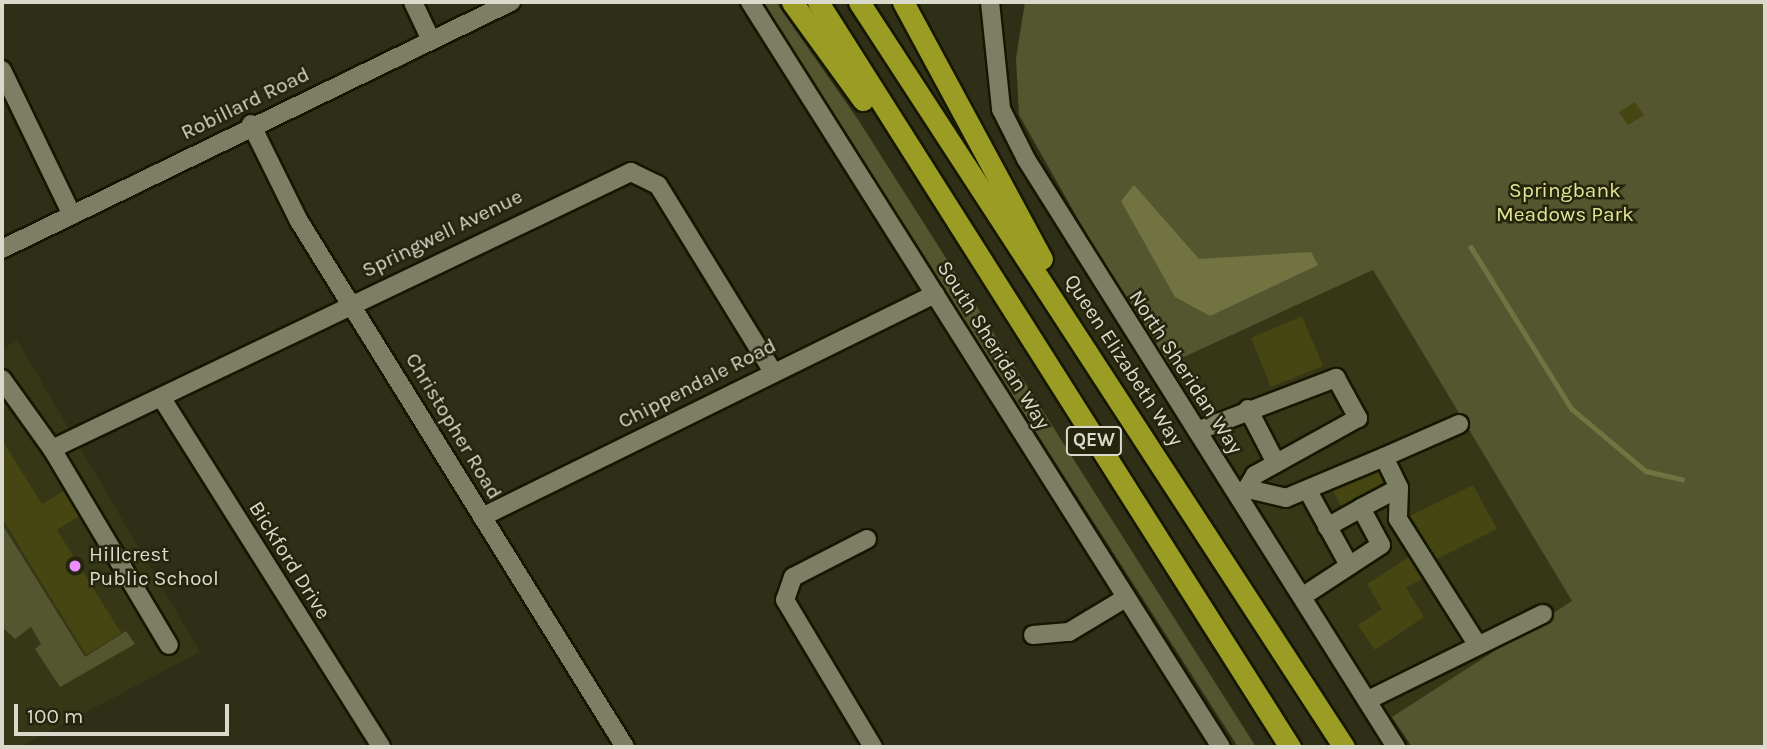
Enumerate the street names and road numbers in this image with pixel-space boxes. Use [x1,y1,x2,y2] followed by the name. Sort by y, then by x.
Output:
[177,61,313,145] street label: Robillard Road
[358,183,526,283] street label: Springwell Avenue
[932,256,1056,434] street label: South Sheridan Way
[1059,270,1189,450] street label: Queen Elizabeth Way
[1124,285,1248,459] street label: North Sheridan Way
[614,332,780,434] street label: Chippendale Road
[400,348,508,504] street label: Christopher Road
[1064,426,1124,456] road number: QEW
[244,496,336,624] street label: Bickford Drive

